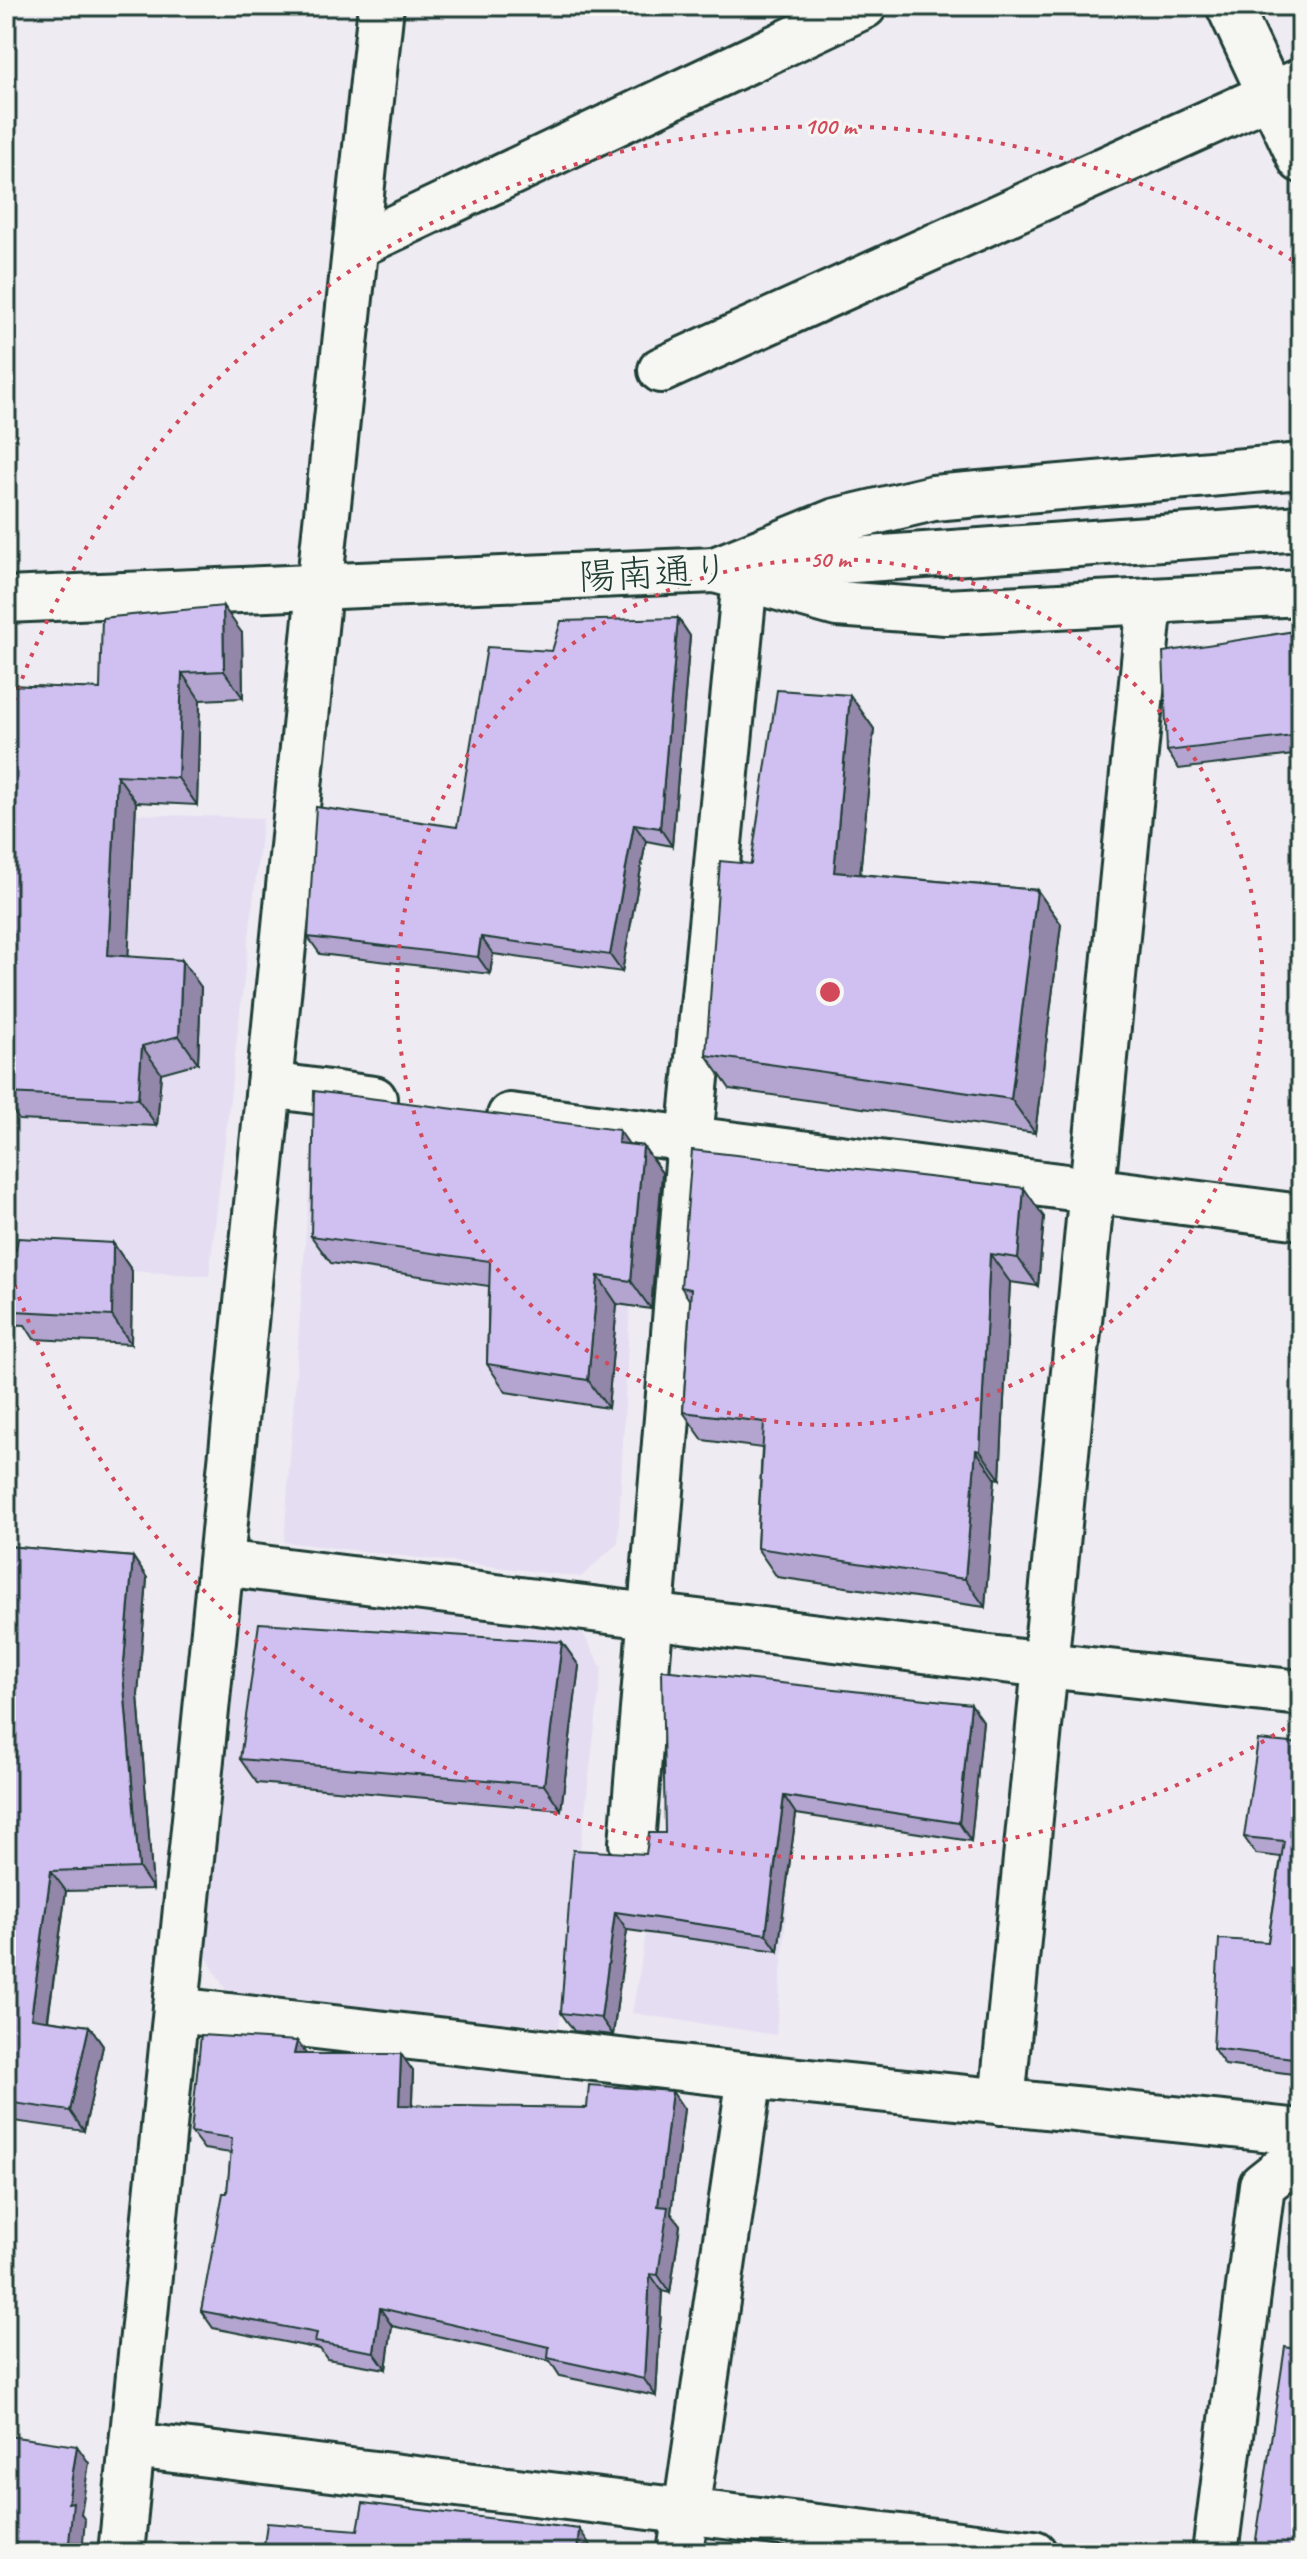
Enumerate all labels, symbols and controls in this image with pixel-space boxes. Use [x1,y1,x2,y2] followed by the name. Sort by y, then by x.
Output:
[804,111,858,141] text: 100 m
[810,544,853,574] text: 50 m
[577,546,731,600] street label: 陽南通り
[816,978,844,1006] centre of rings

